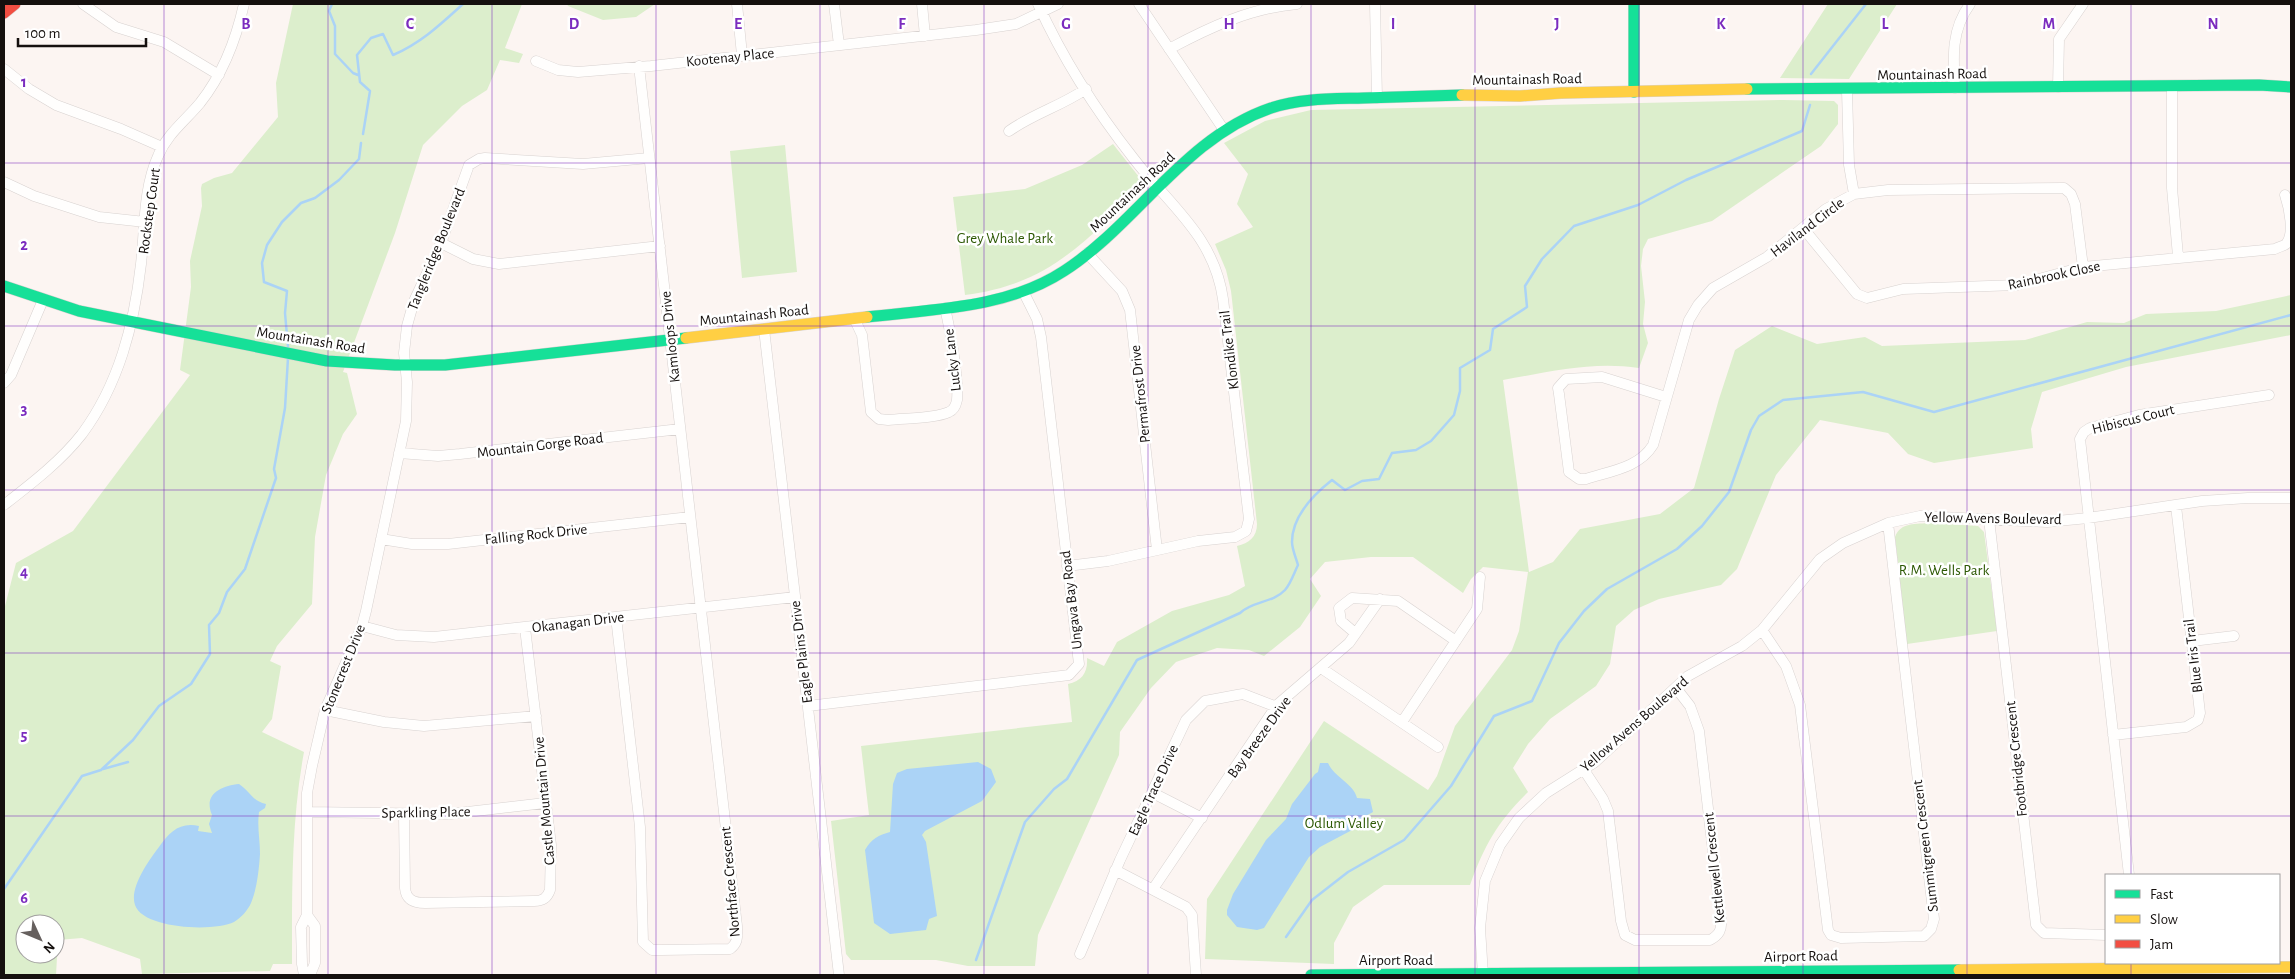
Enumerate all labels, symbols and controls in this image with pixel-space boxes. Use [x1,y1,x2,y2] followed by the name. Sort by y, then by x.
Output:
[18,15,145,47] scale bar
[241,16,251,32] text: B
[406,16,415,32] text: C
[569,16,580,32] text: D
[734,16,742,32] text: E
[898,16,906,32] text: F
[1061,16,1071,32] text: G
[1223,16,1235,32] text: H
[1391,16,1395,32] text: I
[1554,16,1560,32] text: J
[1716,16,1726,32] text: K
[1882,16,1889,32] text: L
[2043,16,2055,32] text: M
[2207,16,2219,32] text: N
[25,26,60,41] text: 100 m
[685,45,775,70] street label: Kootenay Place
[1877,66,1987,83] street label: Mountainash Road
[1472,71,1582,88] street label: Mountainash Road
[21,74,27,90] text: 1
[1087,149,1178,235] street label: Mountainash Road
[136,167,163,255] street label: Rockstep Court
[405,186,468,313] street label: Tangleridge Boulevard
[1768,195,1847,260] street label: Haviland Circle
[957,231,1053,246] park label: Grey Whale Park
[20,237,28,253] text: 2
[2007,258,2102,293] street label: Rainbrook Close
[658,290,683,384] street label: Kamloops Drive
[699,302,810,329] street label: Mountainash Road
[1217,310,1242,390] street label: Klondike Trail
[256,324,367,357] street label: Mountainash Road
[941,328,964,392] street label: Lucky Lane
[1128,344,1153,444] street label: Permafrost Drive
[21,401,28,417] text: 3
[2090,402,2176,437] street label: Hibiscus Court
[476,430,604,461] street label: Mountain Gorge Road
[1924,510,2062,527] street label: Yellow Avens Boulevard
[484,522,588,547] street label: Falling Rock Drive
[1058,549,1085,650] street label: Ungava Bay Road
[1899,563,1989,578] park label: R.M. Wells Park
[20,564,28,580] text: 4
[788,600,815,704] street label: Eagle Plains Drive
[531,609,625,636] street label: Okanagan Drive
[2182,618,2205,694] street label: Blue Iris Trail
[319,622,368,716] street label: Stonecrest Drive
[1578,674,1691,775] street label: Yellow Avens Boulevard
[1225,694,1294,781] street label: Bay Breeze Drive
[2003,700,2030,817] street label: Footbridge Crescent
[21,727,28,743] text: 5
[531,736,558,866] street label: Castle Mountain Drive
[1126,742,1181,838] street label: Eagle Trace Drive
[1910,779,1941,913] street label: Summitgreen Crescent
[381,804,471,821] street label: Sparkling Place
[1701,811,1728,924] street label: Kettlewell Crescent
[1305,816,1384,831] park label: Odlum Valley
[718,826,743,938] street label: Northface Crescent
[2105,874,2280,964] legend
[2150,887,2174,902] text: Fast
[20,890,28,906] text: 6
[2150,912,2178,927] text: Slow
[15,914,65,964] north arrow
[2150,937,2173,952] text: Jam
[40,939,57,956] text: N
[1764,948,1838,965] street label: Airport Road
[1359,953,1433,968] street label: Airport Road

